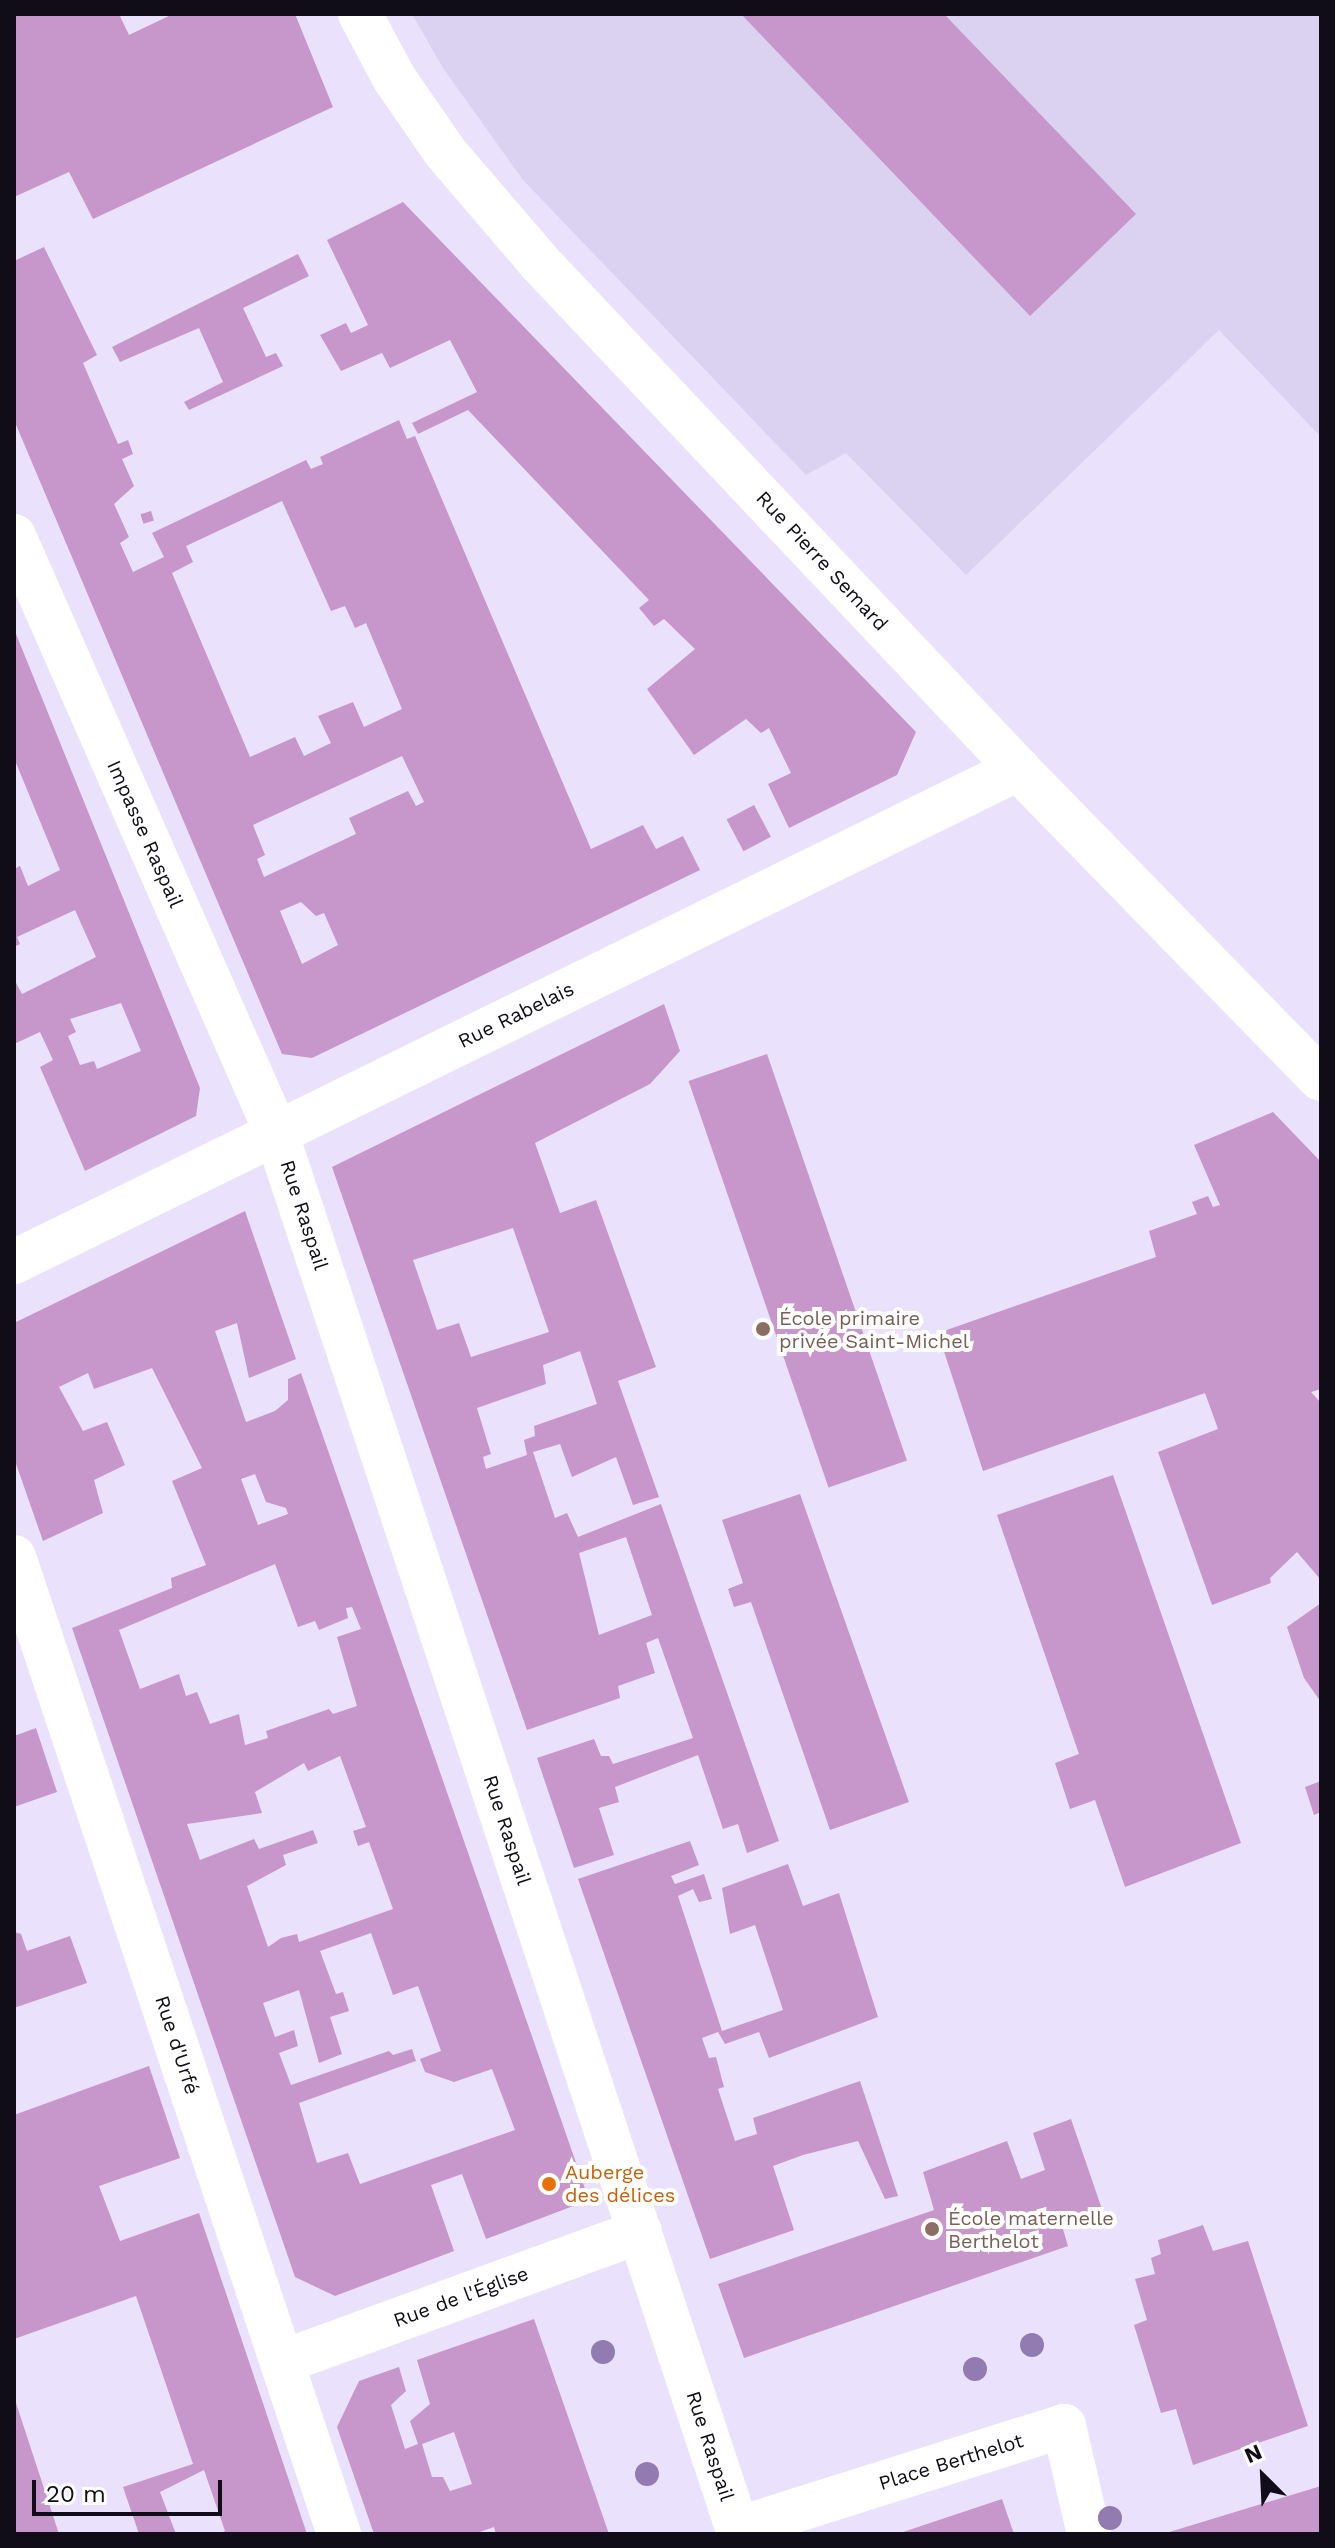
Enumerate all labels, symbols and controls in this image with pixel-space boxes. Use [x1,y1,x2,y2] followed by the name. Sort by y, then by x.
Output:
[751,486,893,636] street label: Rue Pierre Semard
[102,757,188,911] street label: Impasse Raspail
[454,977,578,1053] street label: Rue Rabelais
[275,1157,333,1273] street label: Rue Raspail
[779,1306,969,1353] place label: École primaire privée Saint-Michel
[754,1320,772,1338] marker: École primaire privée Saint-Michel
[478,1772,536,1888] street label: Rue Raspail
[150,1993,204,2097] street label: Rue d'Urfé
[565,2160,675,2207] place label: Auberge des délices
[540,2175,558,2193] marker: Auberge des délices
[948,2206,1114,2253] place label: École maternelle Berthelot
[923,2220,941,2238] marker: École maternelle Berthelot
[390,2261,532,2333] street label: Rue de l'Église
[681,2388,739,2504] street label: Rue Raspail
[876,2429,1026,2495] street label: Place Berthelot
[1223,2436,1303,2516] north arrow
[1240,2439,1266,2468] text: N
[36,2464,226,2514] scale bar
[46,2480,106,2508] text: 20 m

